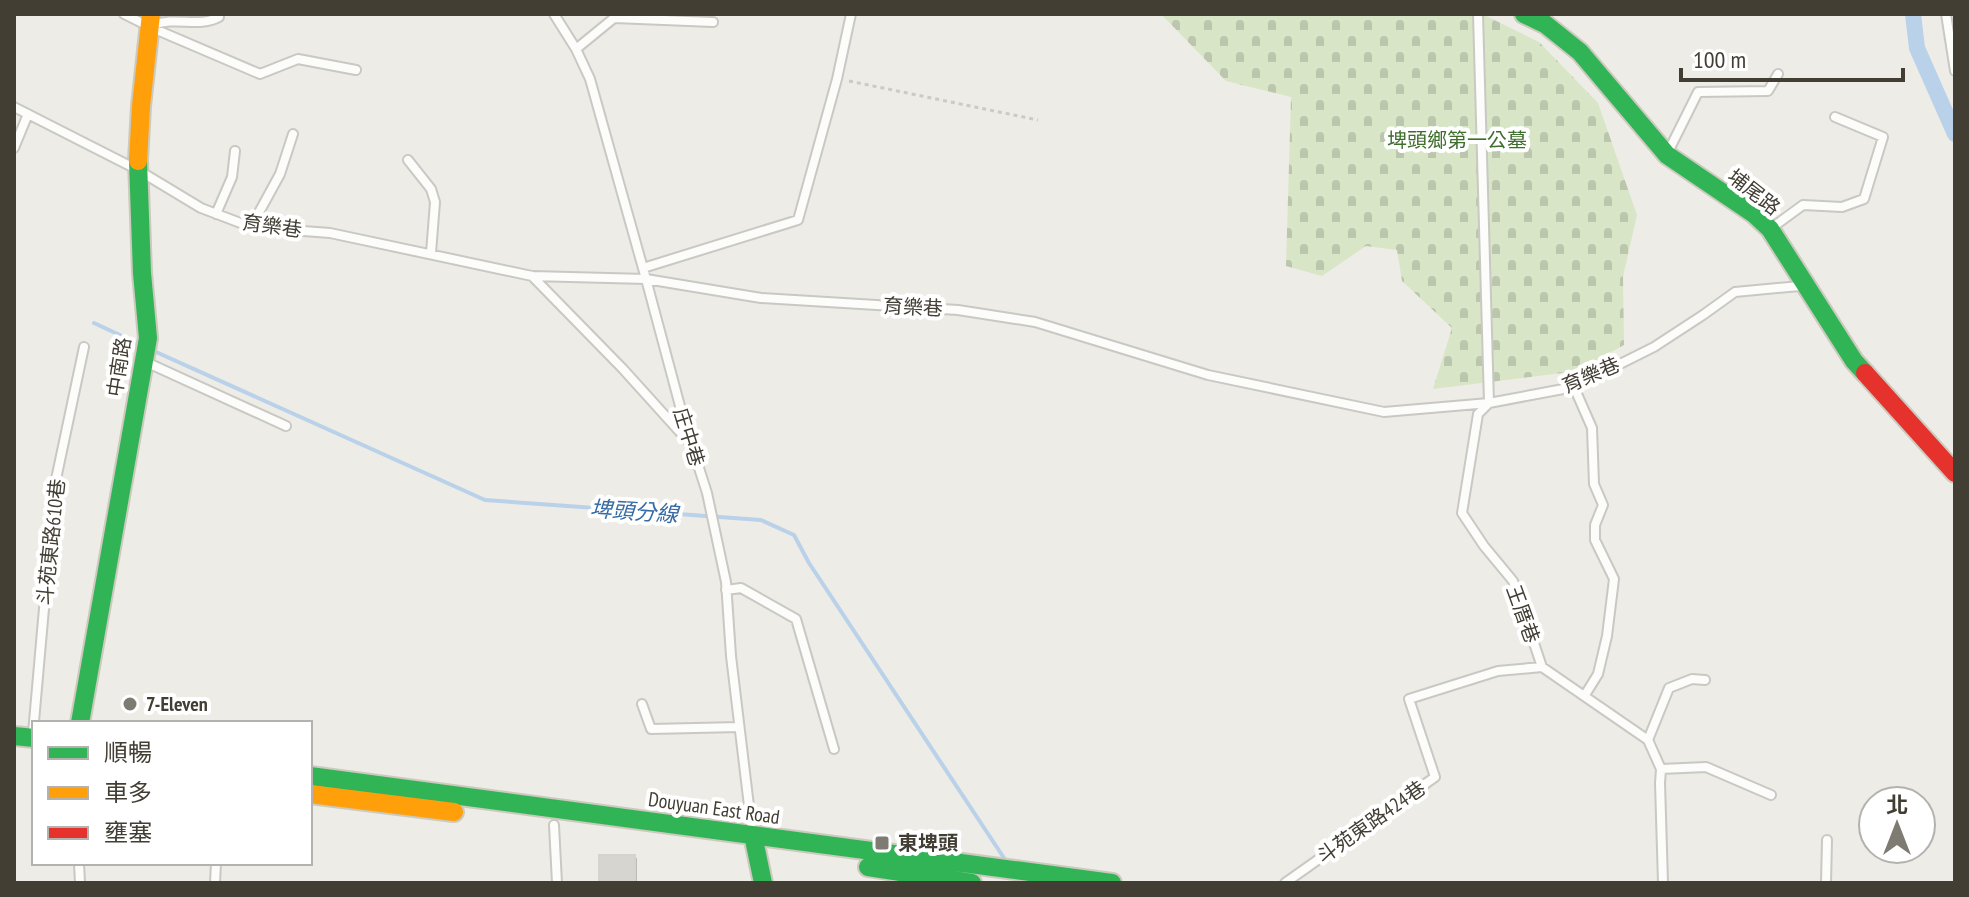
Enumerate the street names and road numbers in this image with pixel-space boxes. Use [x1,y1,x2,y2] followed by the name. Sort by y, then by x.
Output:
[1722,163,1786,221] street label: 埔尾路
[240,209,304,243] street label: 育樂巷
[882,292,944,322] street label: 育樂巷
[101,335,137,399] street label: 中南路
[1558,351,1624,399] street label: 育樂巷
[668,405,710,469] street label: 庄中巷
[31,477,71,607] street label: 斗苑東路610巷
[1501,581,1545,647] street label: 王厝巷
[1312,775,1430,869] street label: 斗苑東路424巷
[647,786,781,830] street label: Douyuan East Road

